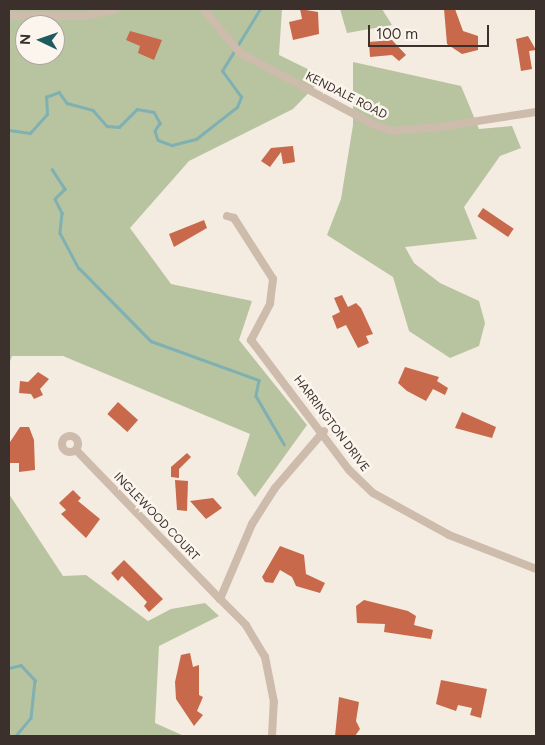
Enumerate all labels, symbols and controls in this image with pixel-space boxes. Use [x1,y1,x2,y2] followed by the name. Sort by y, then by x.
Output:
[15,15,65,65] north arrow
[370,15,491,47] scale bar
[376,25,418,43] text: 100 m
[17,33,34,45] text: N
[303,69,389,123] street label: KENDALE ROAD
[290,373,372,475] street label: HARRINGTON DRIVE
[110,470,202,564] street label: INGLEWOOD COURT

